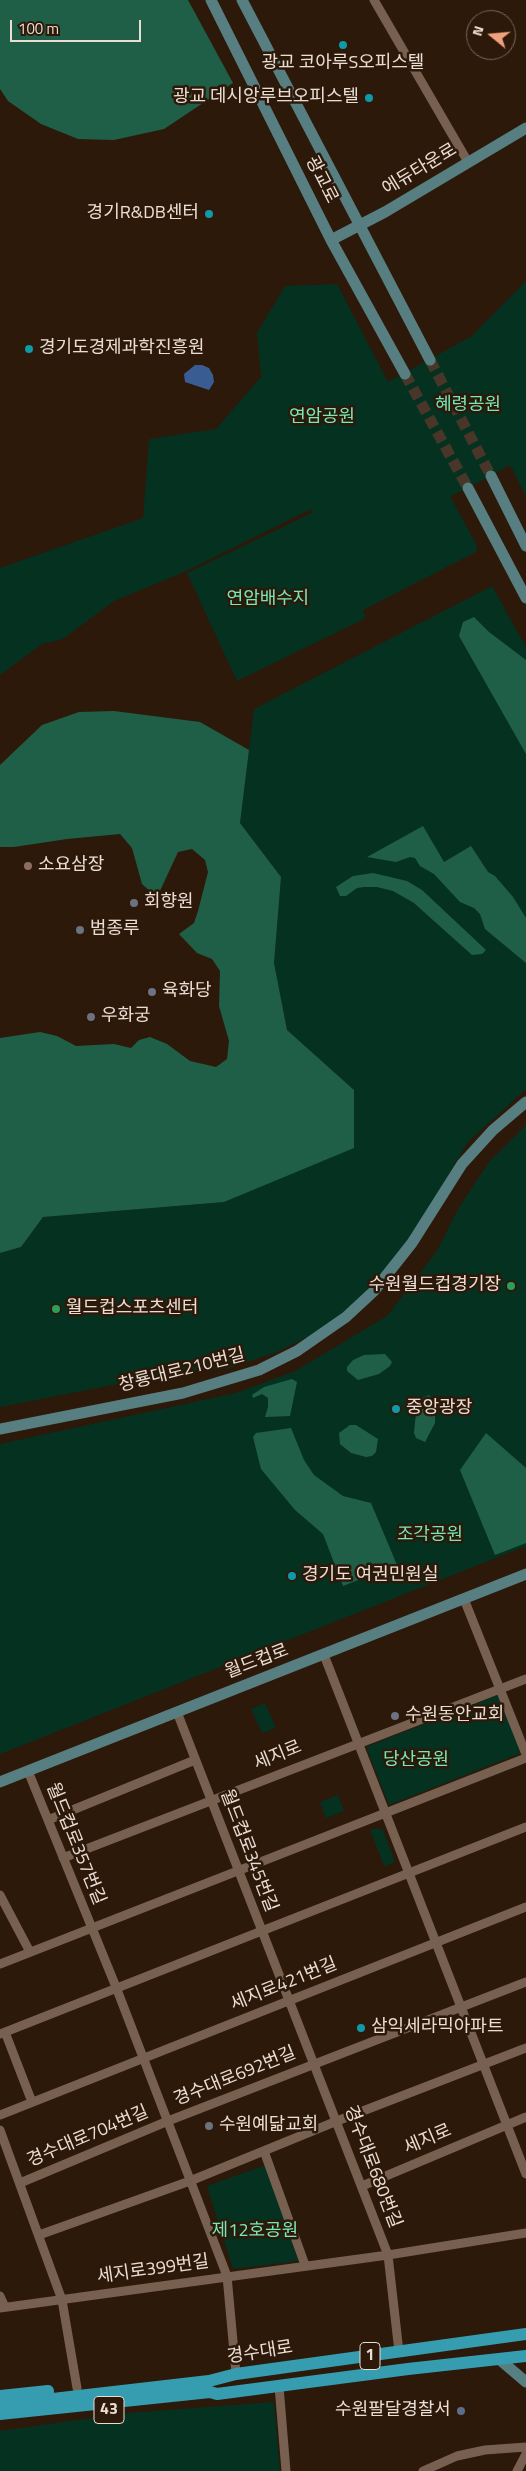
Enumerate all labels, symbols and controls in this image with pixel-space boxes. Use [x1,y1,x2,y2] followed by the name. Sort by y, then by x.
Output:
[12,10,144,42] scale bar
[466,10,516,60] north arrow
[18,17,59,40] text: 100 m
[466,23,489,38] text: N
[337,39,349,51] marker: 광교 코아루S오피스텔
[262,53,424,75] place label: 광교 코아루S오피스텔
[173,87,359,109] place label: 광교 데시앙루브오피스텔
[363,92,375,104] marker: 광교 데시앙루브오피스텔
[379,139,461,201] street label: 에듀타운로
[300,153,342,207] street label: 광교로
[87,203,199,225] place label: 경기R&DB센터
[203,208,215,220] marker: 경기R&DB센터
[39,338,205,360] place label: 경기도경제과학진흥원
[23,343,35,355] marker: 경기도경제과학진흥원
[435,395,501,417] park label: 혜령공원
[289,407,355,429] park label: 연암공원
[227,589,309,611] park label: 연암배수지
[38,855,104,877] place label: 소요삼장
[22,860,34,872] marker: 소요삼장
[144,892,194,914] place label: 회향원
[128,897,140,909] marker: 회향원
[90,919,140,941] place label: 범종루
[74,924,86,936] marker: 범종루
[162,981,212,1003] place label: 육화당
[146,986,158,998] marker: 육화당
[101,1006,151,1028] place label: 우화궁
[85,1011,97,1023] marker: 우화궁
[369,1275,501,1297] place label: 수원월드컵경기장
[505,1280,517,1292] marker: 수원월드컵경기장
[66,1298,198,1320] place label: 월드컵스포츠센터
[50,1303,62,1315] marker: 월드컵스포츠센터
[117,1345,247,1397] street label: 창룡대로210번길
[406,1398,472,1420] place label: 중앙광장
[390,1403,402,1415] marker: 중앙광장
[397,1525,463,1547] park label: 조각공원
[302,1565,438,1587] place label: 경기도 여권민원실
[286,1570,298,1582] marker: 경기도 여권민원실
[222,1640,292,1684] street label: 월드컵로
[405,1705,504,1727] place label: 수원동안교회
[389,1710,401,1722] marker: 수원동안교회
[251,1737,305,1775] street label: 세지로
[383,1750,449,1772] park label: 당산공원
[41,1780,109,1908] street label: 월드컵로357번길
[215,1787,281,1915] street label: 월드컵로345번길
[228,1954,340,2016] street label: 세지로421번길
[371,2017,503,2039] place label: 삼익세라믹아파트
[355,2022,367,2034] marker: 삼익세라믹아파트
[171,2043,299,2111] street label: 경수대로692번길
[24,2102,152,2172] street label: 경수대로704번길
[339,2103,405,2231] street label: 경수대로680번길
[219,2115,318,2137] place label: 수원예닮교회
[203,2120,215,2132] marker: 수원예닮교회
[401,2120,455,2160] street label: 세지로
[212,2221,298,2243] park label: 제12호공원
[96,2251,210,2289] street label: 세지로399번길
[226,2337,294,2369] street label: 경수대로
[360,2342,380,2370] road number: 1
[94,2396,124,2424] road number: 43
[335,2400,451,2422] place label: 수원팔달경찰서
[455,2405,467,2417] marker: 수원팔달경찰서

